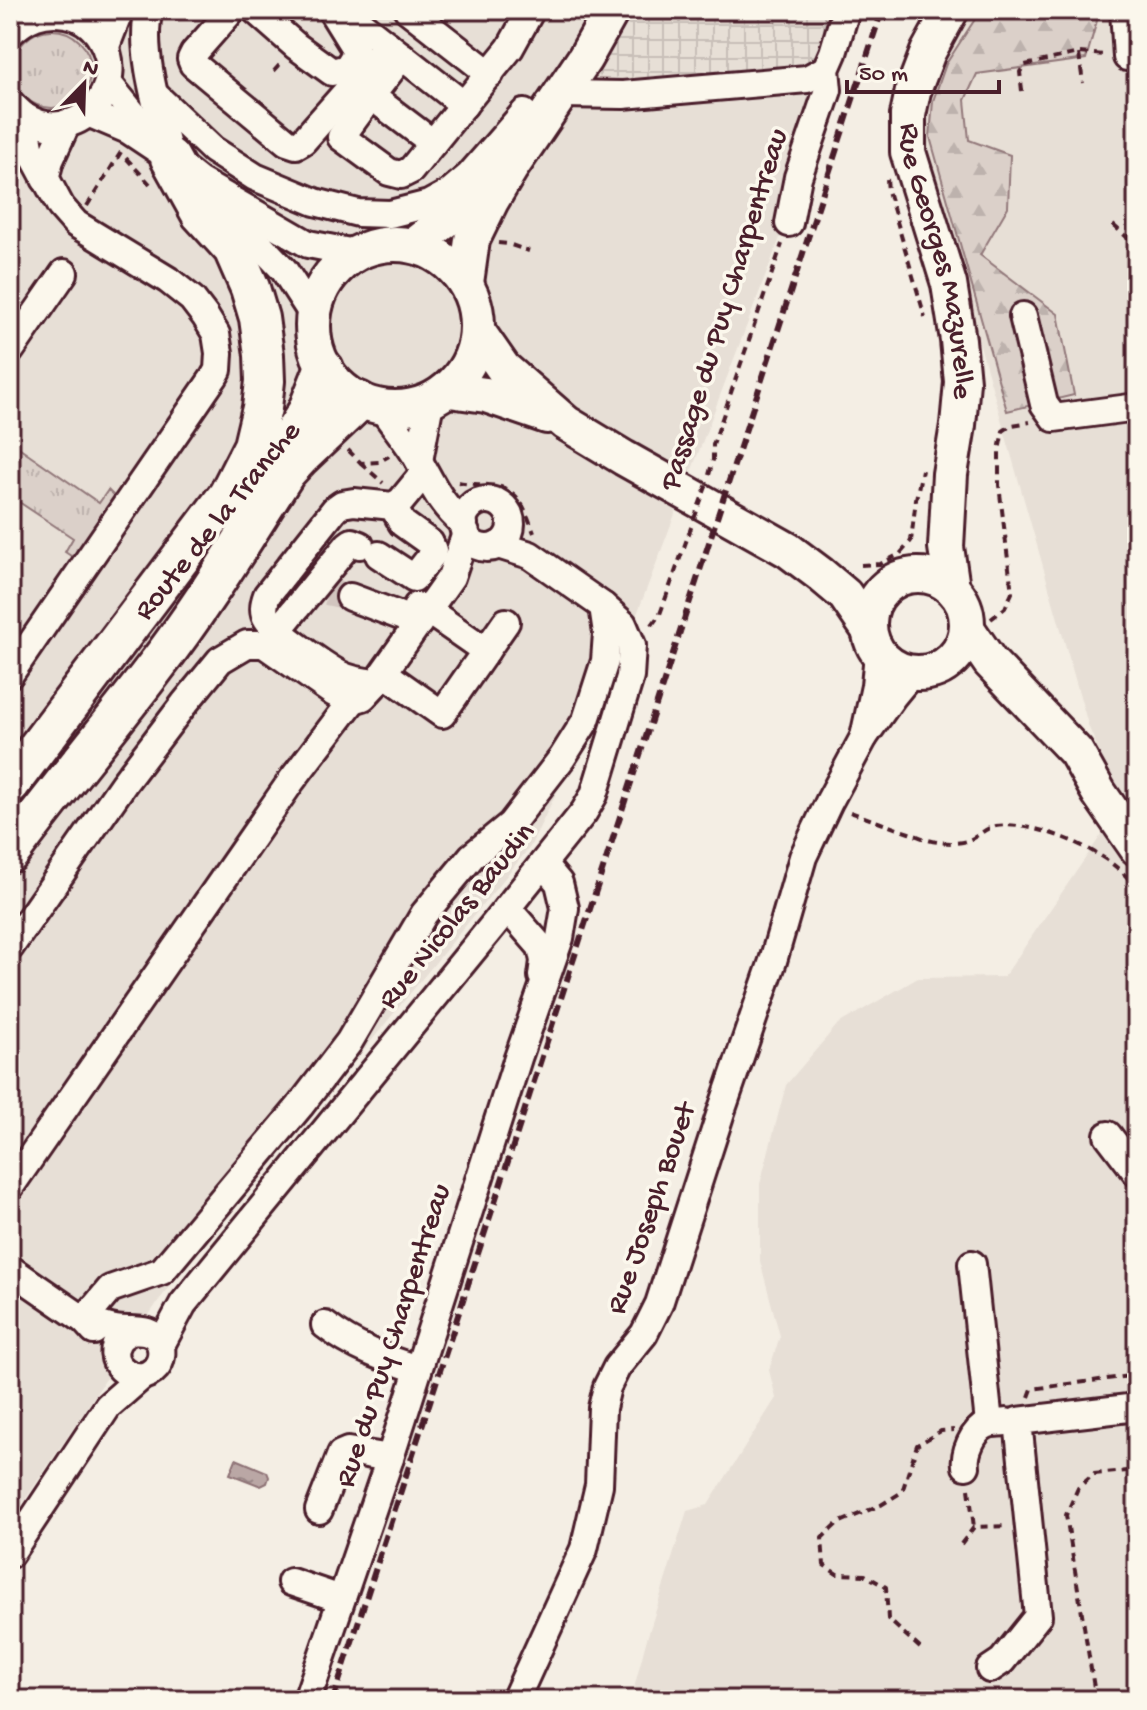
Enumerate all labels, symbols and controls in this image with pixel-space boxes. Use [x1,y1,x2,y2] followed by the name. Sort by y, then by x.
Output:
[44,44,124,124] north arrow
[847,44,999,94] scale bar
[79,54,102,84] text: N
[859,61,908,90] text: 50 m
[891,123,980,401] street label: Rue Georges Mazurelle
[654,125,798,496] street label: Passage du Puy Charpentreau
[128,415,310,628] street label: Route de la Tranche
[372,817,544,1017] street label: Rue Nicolas Baudin
[600,1096,706,1319] street label: Rue Joseph Bouet
[329,1180,461,1492] street label: Rue du Puy Charpentreau

